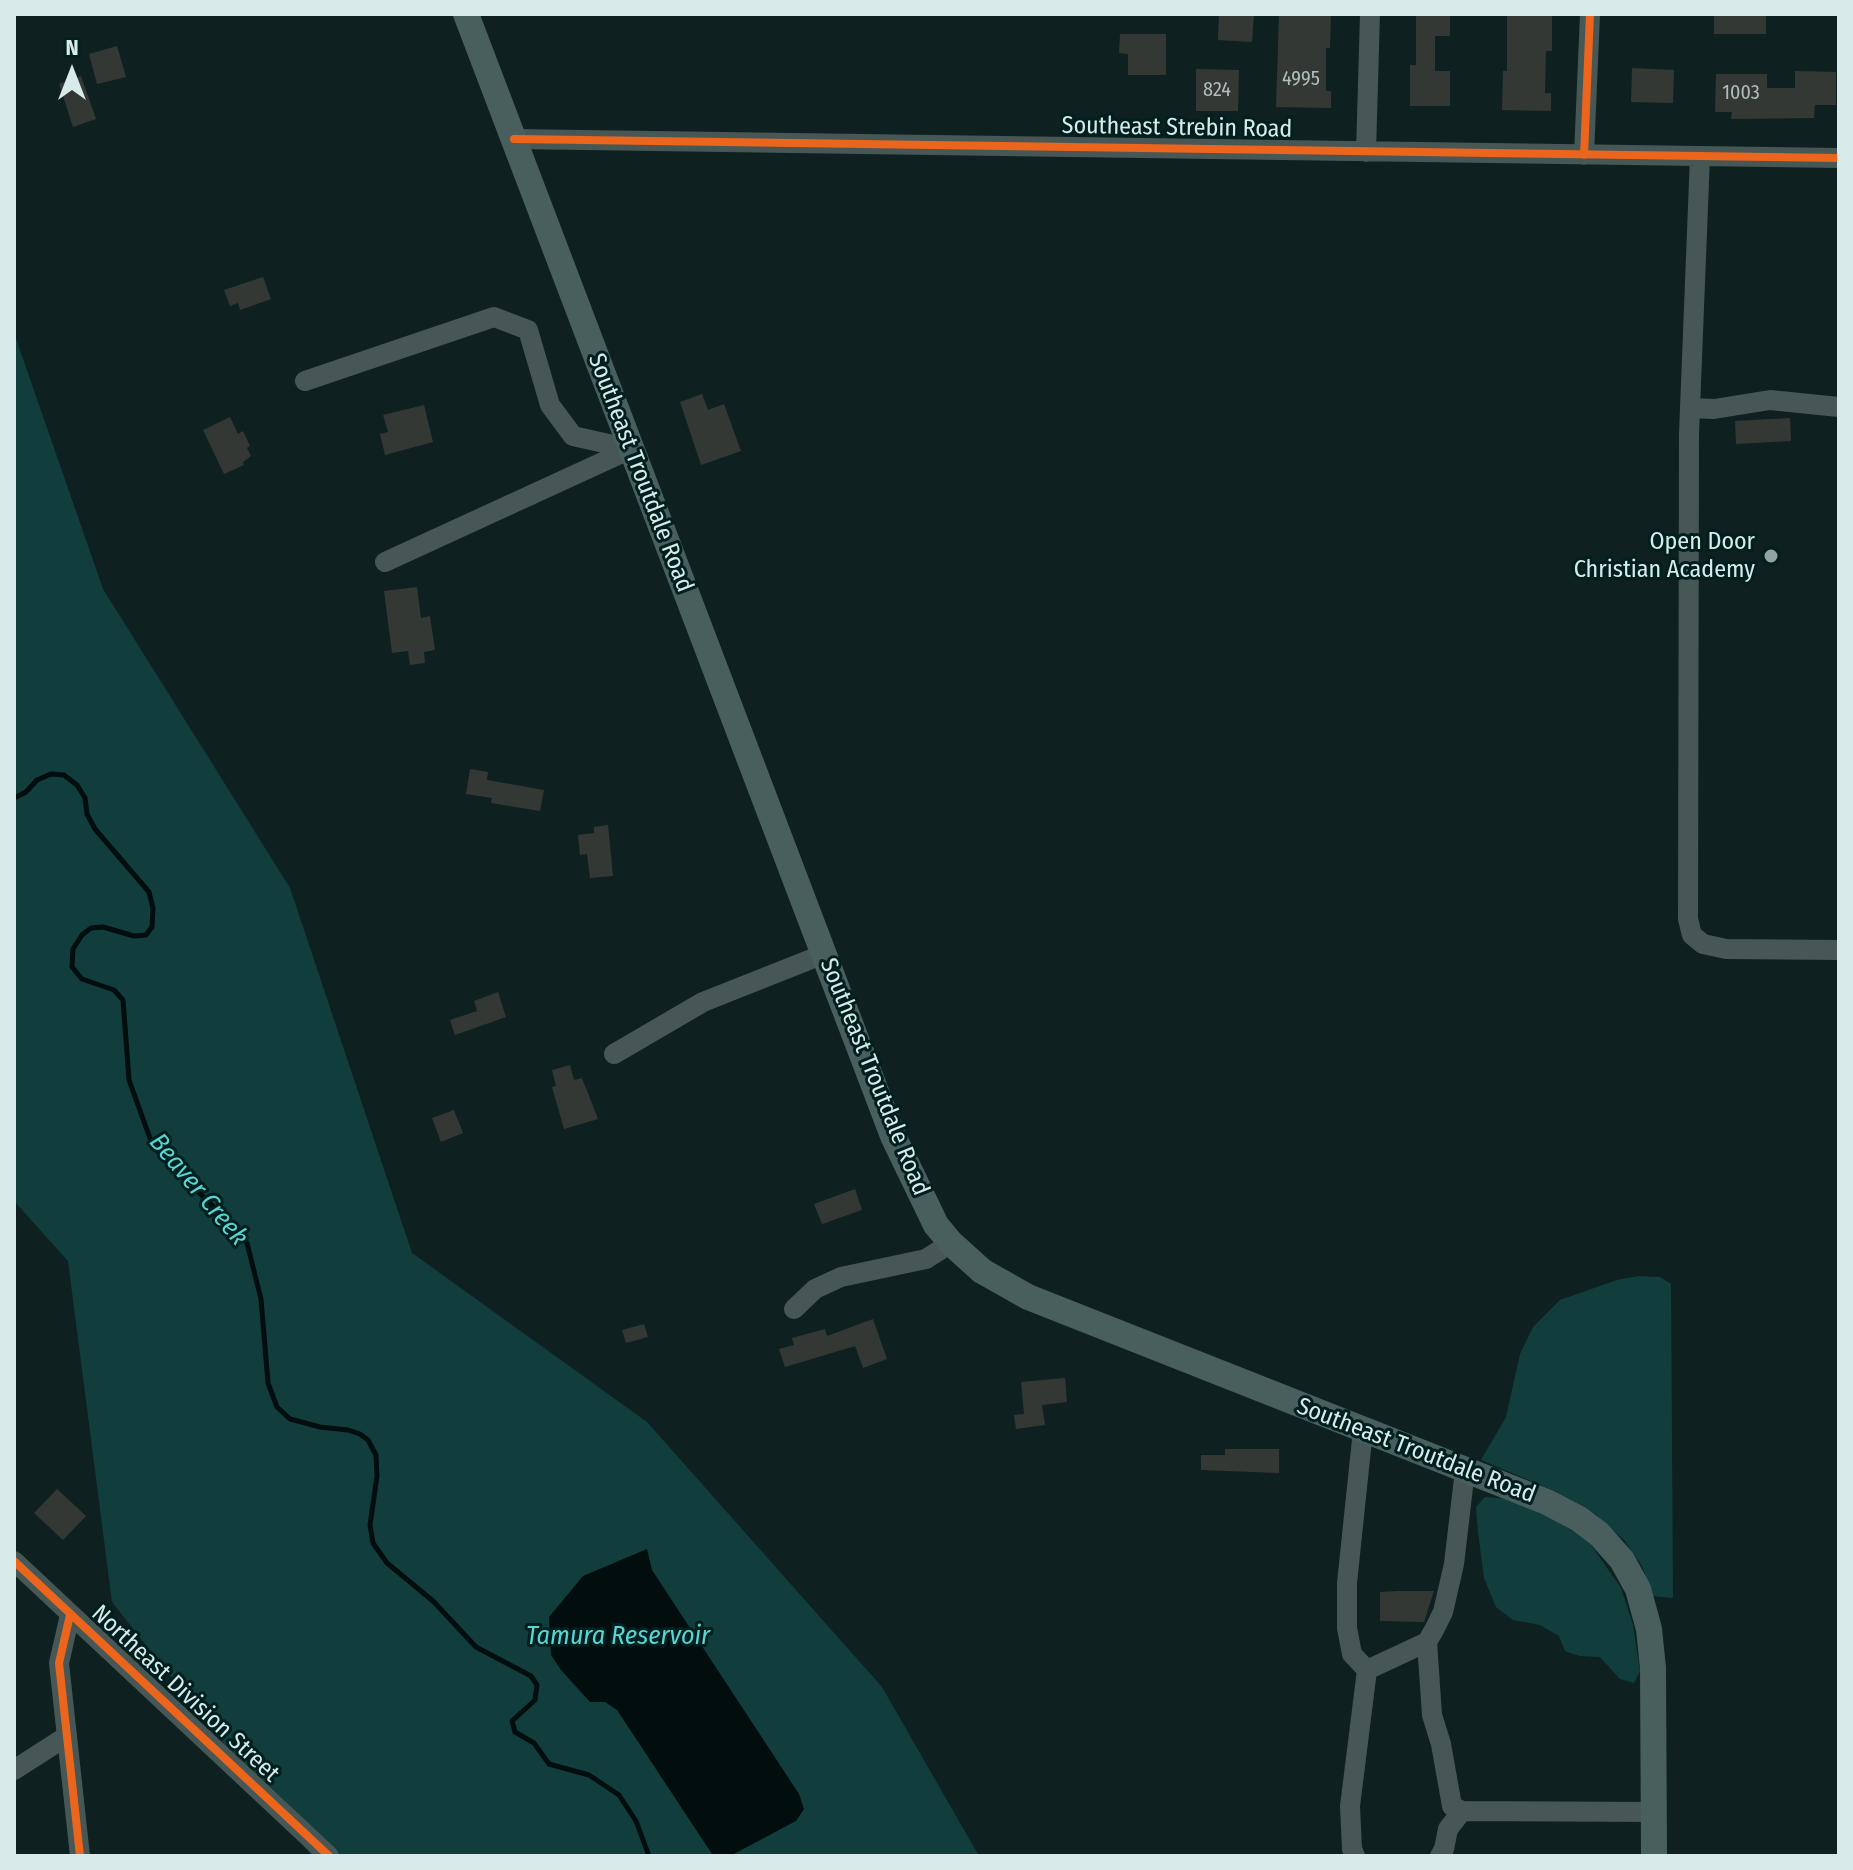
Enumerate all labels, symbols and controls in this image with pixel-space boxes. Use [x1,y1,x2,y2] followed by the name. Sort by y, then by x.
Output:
[32,32,112,112] north arrow
[65,34,79,61] text: N
[1282,67,1320,91] house number: 4995
[1203,78,1231,102] house number: 824
[1722,81,1760,105] house number: 1003
[1061,112,1293,144] street label: Southeast Strebin Road
[581,350,699,596] street label: Southeast Troutdale Road
[1574,528,1755,584] place label: Open Door Christian Academy
[1762,547,1780,565] marker: Open Door Christian Academy
[813,954,935,1200] street label: Southeast Troutdale Road
[142,1128,254,1252] water label: Beaver Creek
[1293,1392,1539,1510] street label: Southeast Troutdale Road
[85,1600,285,1788] street label: Northeast Division Street
[526,1621,710,1653] water label: Tamura Reservoir

